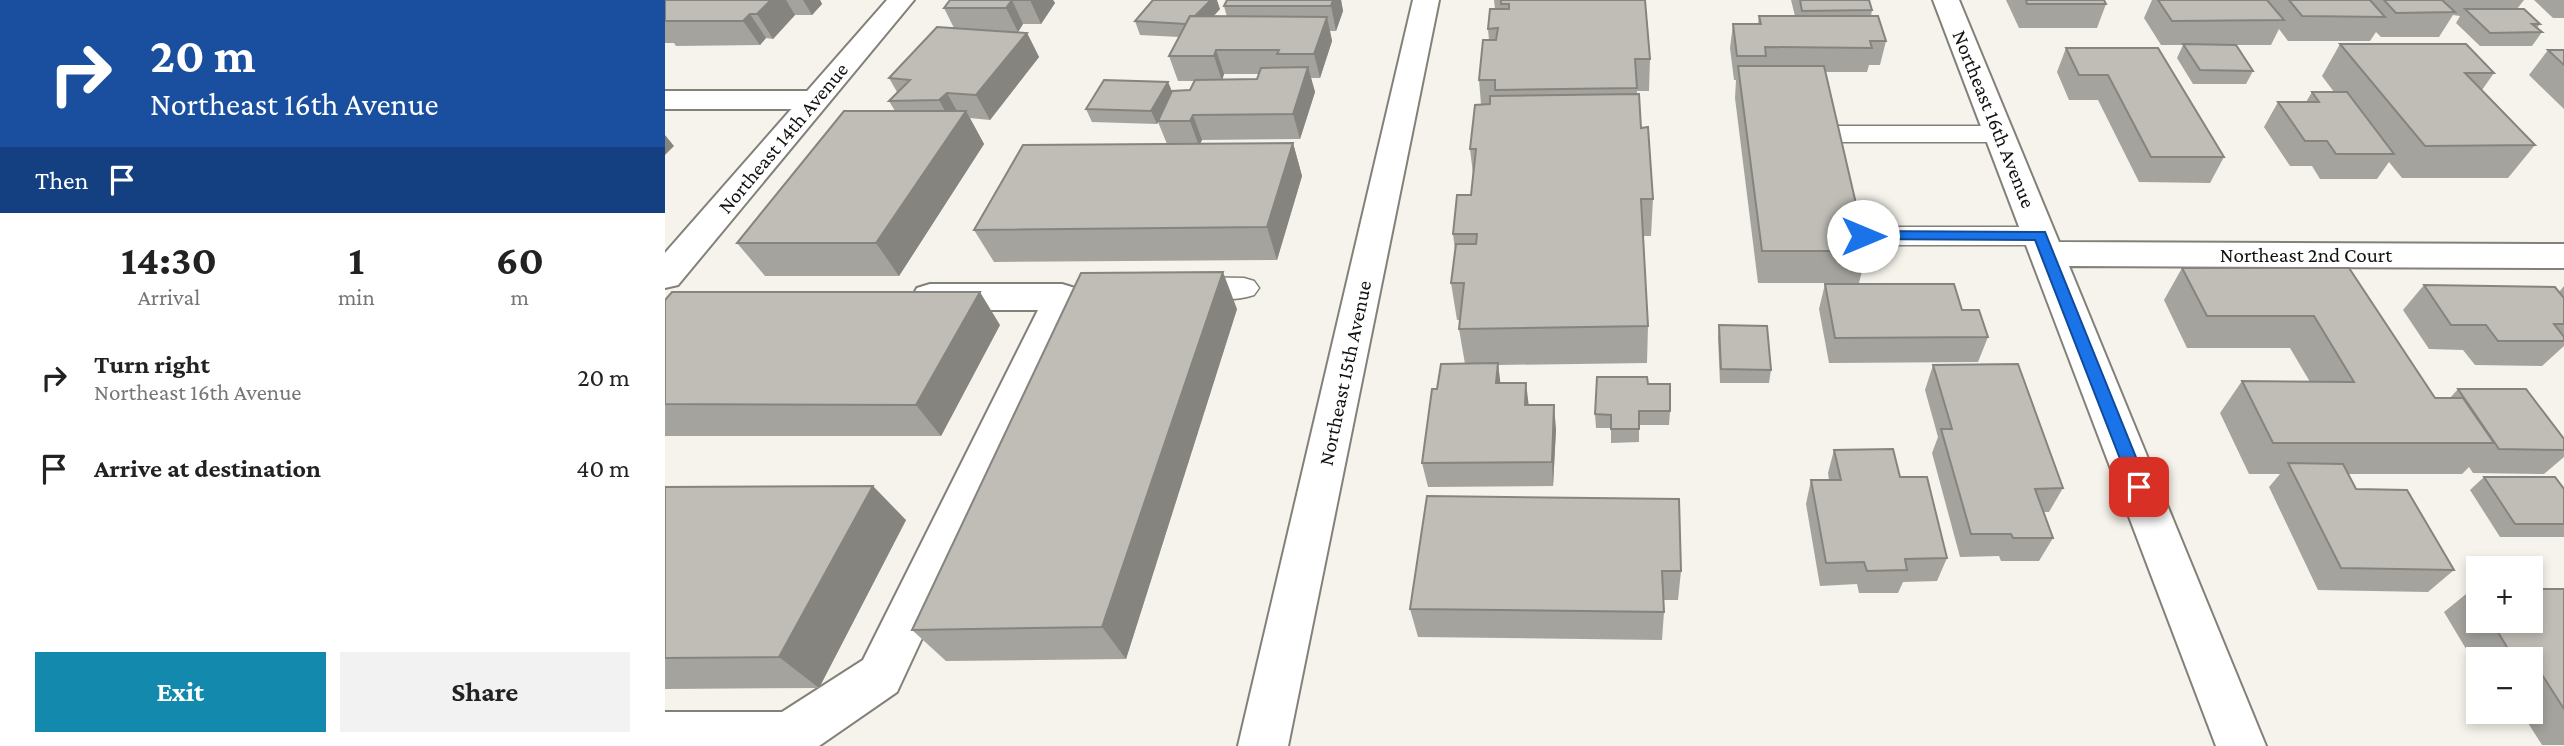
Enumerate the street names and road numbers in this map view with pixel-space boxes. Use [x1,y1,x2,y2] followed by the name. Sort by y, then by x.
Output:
[1947,27,2041,211] street label: Northeast 16th Avenue
[713,58,853,218] street label: Northeast 14th Avenue
[2220,243,2393,267] street label: Northeast 2nd Court
[1314,278,1376,468] street label: Northeast 15th Avenue

